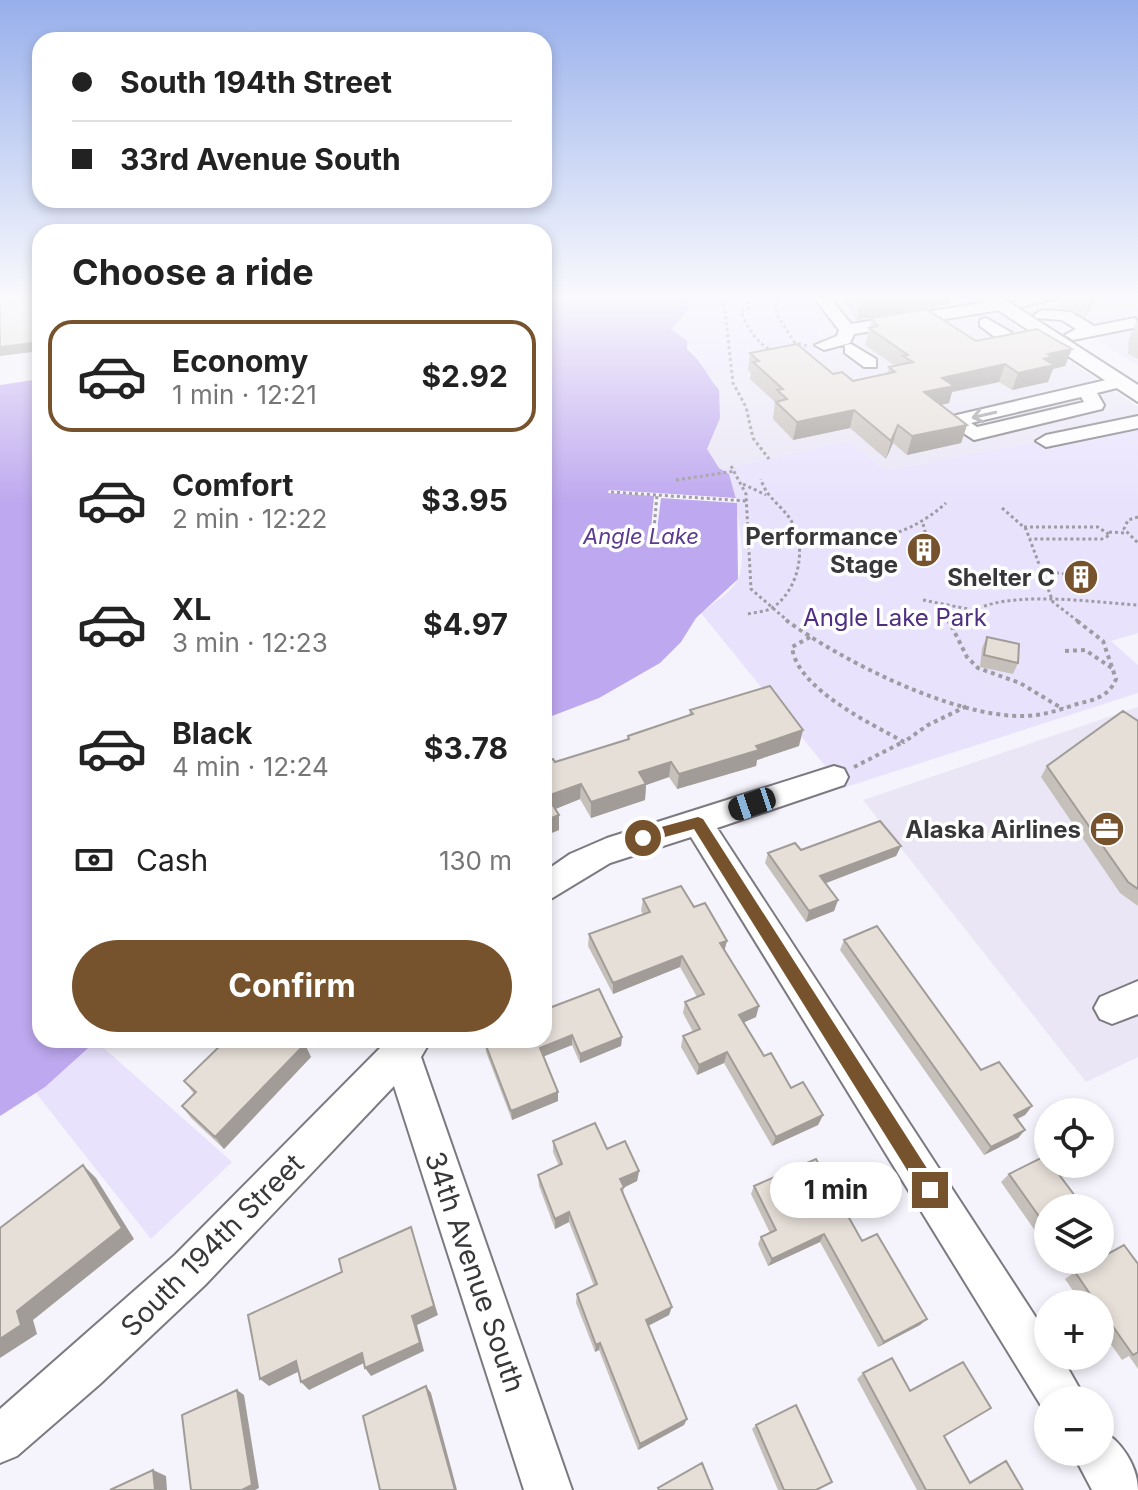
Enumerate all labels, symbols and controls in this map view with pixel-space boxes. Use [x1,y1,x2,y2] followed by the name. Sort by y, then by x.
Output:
[120,64,392,100] text: South 194th Street
[120,141,401,177] text: 33rd Avenue South
[72,250,314,294] text: Choose a ride
[76,340,148,412] icon: car
[172,343,308,379] text: Economy
[421,358,508,394] text: $2.92
[172,379,317,410] text: 1 min · 12:21
[971,408,997,423] one-way arrow
[76,464,148,536] icon: car
[172,467,293,503] text: Comfort
[421,482,508,518] text: $3.95
[172,503,327,534] text: 2 min · 12:22
[745,522,898,579] place label: Performance Stage
[582,523,699,549] water label: Angle Lake
[905,531,943,569] building icon: Performance Stage
[1062,558,1100,596] building icon: Shelter C
[947,563,1055,592] place label: Shelter C
[76,588,148,660] icon: car
[172,591,211,627] text: XL
[803,603,987,632] park label: Angle Lake Park
[423,606,508,642] text: $4.97
[172,627,328,658] text: 3 min · 12:23
[76,712,148,784] icon: car
[172,715,252,751] text: Black
[424,730,508,766] text: $3.78
[172,751,329,782] text: 4 min · 12:24
[725,785,779,823] car
[1088,810,1126,848] office icon: Alaska Airlines
[905,815,1081,844] place label: Alaska Airlines
[625,820,661,856] route start
[72,838,116,882] icon: cash
[136,842,208,878] text: Cash
[439,845,512,876] text: 130 m
[72,940,512,1032] button: Confirm
[1034,1098,1114,1466] map controls
[1034,1098,1114,1178] button: locate
[114,1147,310,1343] street label: South 194th Street
[418,1147,532,1397] street label: 34th Avenue South
[770,1162,902,1218] callout: 1 min
[912,1172,948,1208] route end
[804,1174,868,1205] text: 1 min
[1034,1194,1114,1274] button: layers
[1034,1290,1114,1370] button: +
[1034,1386,1114,1466] button: −

